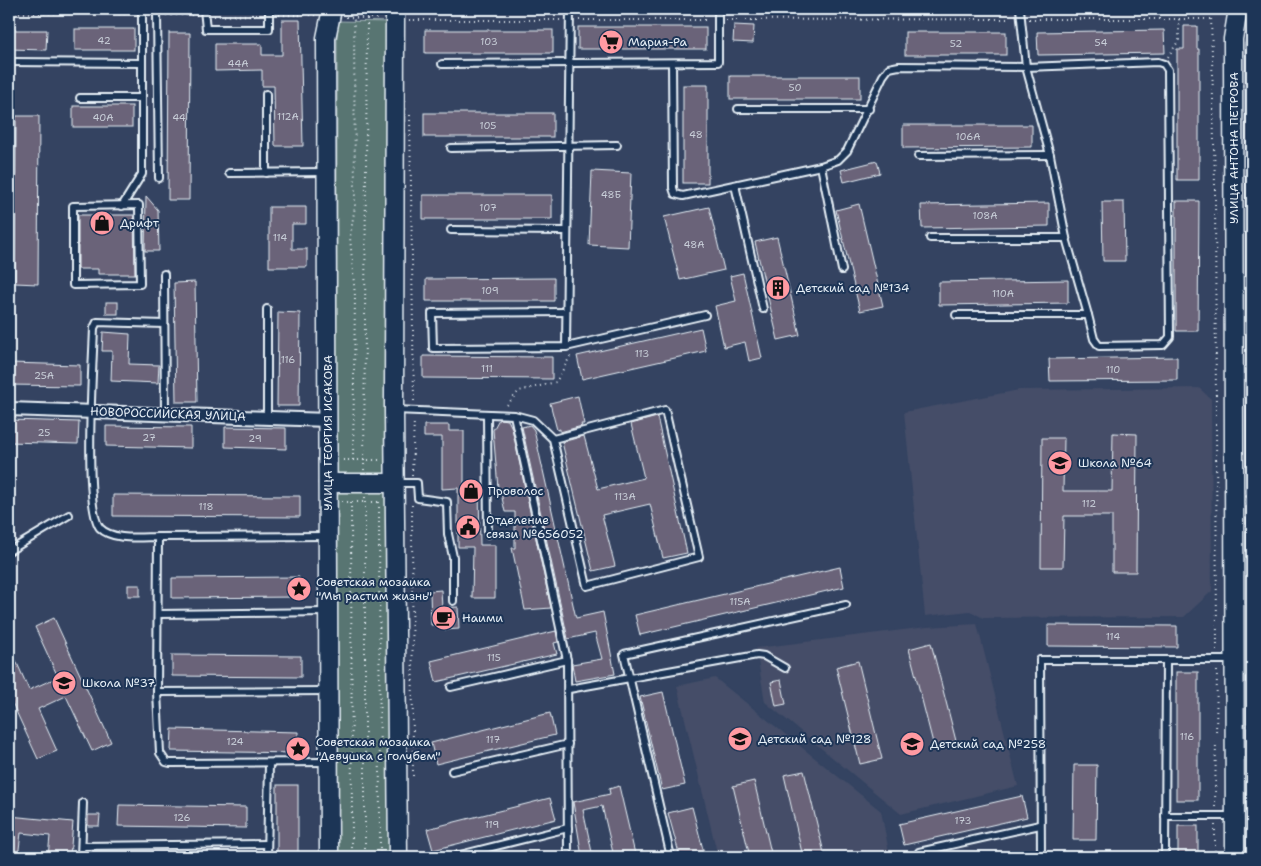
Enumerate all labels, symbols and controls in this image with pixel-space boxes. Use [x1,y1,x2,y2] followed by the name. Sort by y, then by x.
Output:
[598,29,624,55] supermarket icon: Мария-Ра
[97,34,111,47] house number: 42
[628,34,687,50] place label: Мария-Ра
[480,35,498,48] house number: 103
[1095,36,1107,49] house number: 54
[950,37,962,50] house number: 52
[228,57,248,70] house number: 44А
[1226,72,1242,224] street label: УЛИЦА АНТОНА ПЕТРОВА
[788,81,802,94] house number: 50
[277,110,299,123] house number: 112А
[92,111,114,124] house number: 40А
[172,111,186,124] house number: 44
[480,119,496,132] house number: 105
[689,128,703,141] house number: 48
[956,130,980,143] house number: 106А
[601,188,621,201] house number: 48Б
[479,201,497,214] house number: 107
[972,209,998,222] house number: 108А
[89,210,115,236] shop icon: Дрифт
[120,215,160,231] place label: Дрифт
[273,231,287,244] house number: 114
[683,238,705,251] house number: 48А
[765,275,791,301] building icon: Детский сад №134
[796,280,909,296] place label: Детский сад №134
[481,284,499,297] house number: 109
[992,287,1014,300] house number: 110А
[635,347,649,360] house number: 113
[281,353,295,366] house number: 116
[320,355,336,511] street label: УЛИЦА ГЕОРГИЯ ИСАКОВА
[481,362,493,375] house number: 111
[1106,363,1120,376] house number: 110
[34,369,54,382] house number: 25А
[90,403,246,425] street label: НОВОРОССИЙСКАЯ УЛИЦА
[38,426,50,439] house number: 25
[142,431,156,444] house number: 27
[248,432,262,445] house number: 29
[1047,450,1073,476] school or university icon: Школа №64
[1078,455,1152,471] place label: Школа №64
[458,478,484,504] shop icon: Проволос
[488,483,544,499] place label: Проволос
[614,490,636,503] house number: 113А
[1082,497,1096,510] house number: 112
[199,500,213,513] house number: 118
[486,512,584,542] place label: Отделение связи №656052
[455,514,481,540] public building icon: Отделение связи №656052
[316,574,432,604] place label: Советская мозаика "Мы растим жизнь"
[286,576,312,602] place icon: Советская мозаика "Мы растим жизнь"
[729,595,751,608] house number: 115А
[431,605,457,631] cafe icon: Наими
[462,610,503,626] place label: Наими
[1106,630,1120,643] house number: 114
[487,651,501,664] house number: 115
[51,670,77,696] school or university icon: Школа №37
[82,675,155,691] place label: Школа №37
[727,726,753,752] school or university icon: Детский сад №128
[1180,730,1194,743] house number: 116
[758,731,871,747] place label: Детский сад №128
[899,731,925,757] school or university icon: Детский сад №258
[486,733,500,746] house number: 117
[316,734,441,764] place label: Советская мозаика "Девушка с голубем"
[226,735,244,748] house number: 124
[285,736,311,762] place icon: Советская мозаика "Девушка с голубем"
[930,736,1046,752] place label: Детский сад №258
[173,811,191,824] house number: 126
[955,814,971,827] house number: 173
[485,818,499,831] house number: 119

